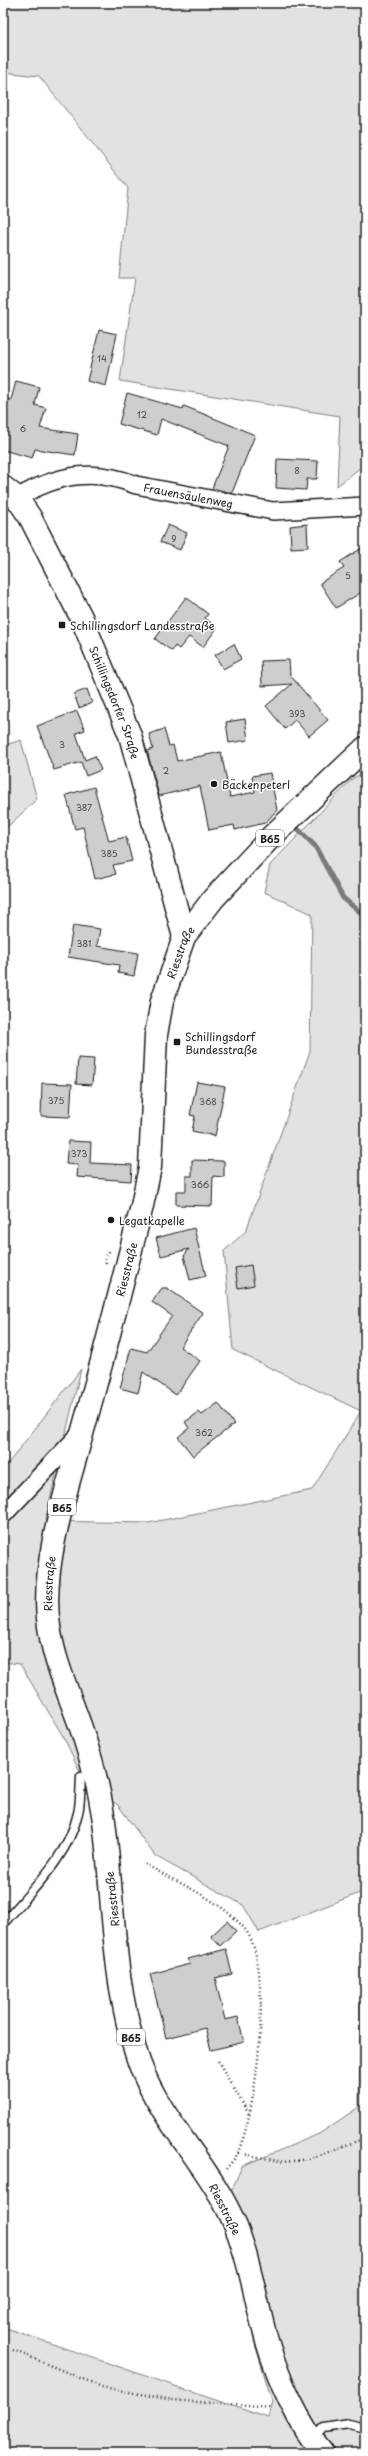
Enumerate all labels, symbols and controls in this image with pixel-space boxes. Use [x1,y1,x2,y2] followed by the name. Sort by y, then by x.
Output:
[97,351,107,365] house number: 14
[137,407,147,421] house number: 12
[20,421,26,435] house number: 6
[294,463,300,477] house number: 8
[142,478,235,512] street label: Frauensäulenweg
[171,531,177,545] house number: 9
[345,568,351,582] house number: 5
[70,617,215,634] place label: Schillingsdorf Landesstraße
[57,620,67,630] marker: Schillingsdorf Landesstraße
[85,643,145,761] street label: Schillingsdorfer Straße
[289,706,305,720] house number: 393
[59,737,65,751] house number: 3
[163,763,169,777] house number: 2
[222,776,290,793] place label: Bäckenpeterl
[209,779,219,789] marker: Bäckenpeterl
[76,800,92,814] house number: 387
[256,830,284,846] road number: B65
[100,846,118,860] house number: 385
[162,922,198,981] street label: Riesstraße
[77,936,91,950] house number: 381
[185,1028,257,1058] place label: Schillingsdorf Bundesstraße
[172,1037,182,1047] marker: Schillingsdorf Bundesstraße
[48,1093,64,1107] house number: 375
[199,1094,217,1108] house number: 368
[71,1146,87,1160] house number: 373
[191,1177,209,1191] house number: 366
[119,1212,185,1229] place label: Legatkapelle
[106,1215,116,1225] marker: Legatkapelle
[111,1240,141,1298] street label: Riesstraße
[195,1425,213,1439] house number: 362
[48,1499,76,1515] road number: B65
[39,1554,59,1612] street label: Riesstraße
[101,1870,123,1928] street label: Riesstraße
[117,2029,145,2045] road number: B65
[205,2180,245,2238] street label: Riesstraße

